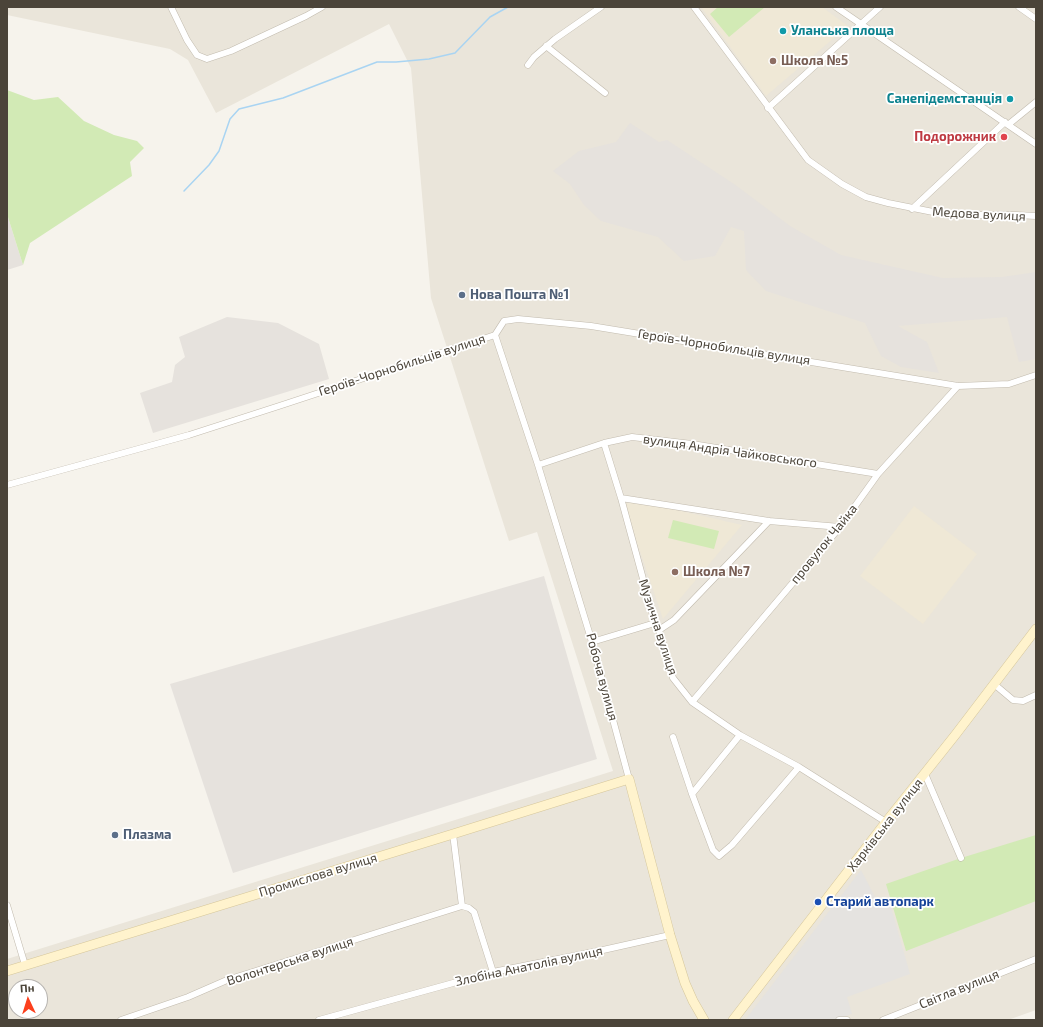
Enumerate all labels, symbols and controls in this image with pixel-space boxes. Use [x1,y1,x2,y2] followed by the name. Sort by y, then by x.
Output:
[791,23,894,39] place label: Уланська площа
[778,26,788,36] marker: Уланська площа
[781,53,848,69] place label: Школа №5
[768,56,778,66] marker: Школа №5
[887,91,1002,107] place label: Санепідемстанція
[1005,94,1015,104] marker: Санепідемстанція
[914,129,996,145] place label: Подорожник
[999,132,1009,142] marker: Подорожник
[932,204,1026,224] street label: Медова вулиця
[470,287,569,303] place label: Нова Пошта №1
[457,290,467,300] marker: Нова Пошта №1
[637,326,811,368] street label: Героїв-Чорнобильців вулиця
[317,331,487,399] street label: Героїв-Чорнобильців вулиця
[642,431,818,471] street label: вулиця Андрія Чайковського
[787,501,861,587] street label: провулок Чайка
[683,564,750,580] place label: Школа №7
[670,567,680,577] marker: Школа №7
[635,577,681,677] street label: Музична вулиця
[583,631,621,723] street label: Робоча вулиця
[844,775,926,875] street label: Харківська вулиця
[123,827,172,843] place label: Плазма
[110,830,120,840] marker: Плазма
[257,850,379,900] street label: Промислова вулиця
[826,894,934,910] place label: Старий автопарк
[813,897,823,907] marker: Старий автопарк
[225,933,355,989] street label: Волонтерська вулиця
[454,943,604,989] street label: Злобіна Анатолія вулиця
[917,966,1001,1012] street label: Світла вулиця
[8,979,48,1019] north arrow
[20,981,35,995] text: Пн

